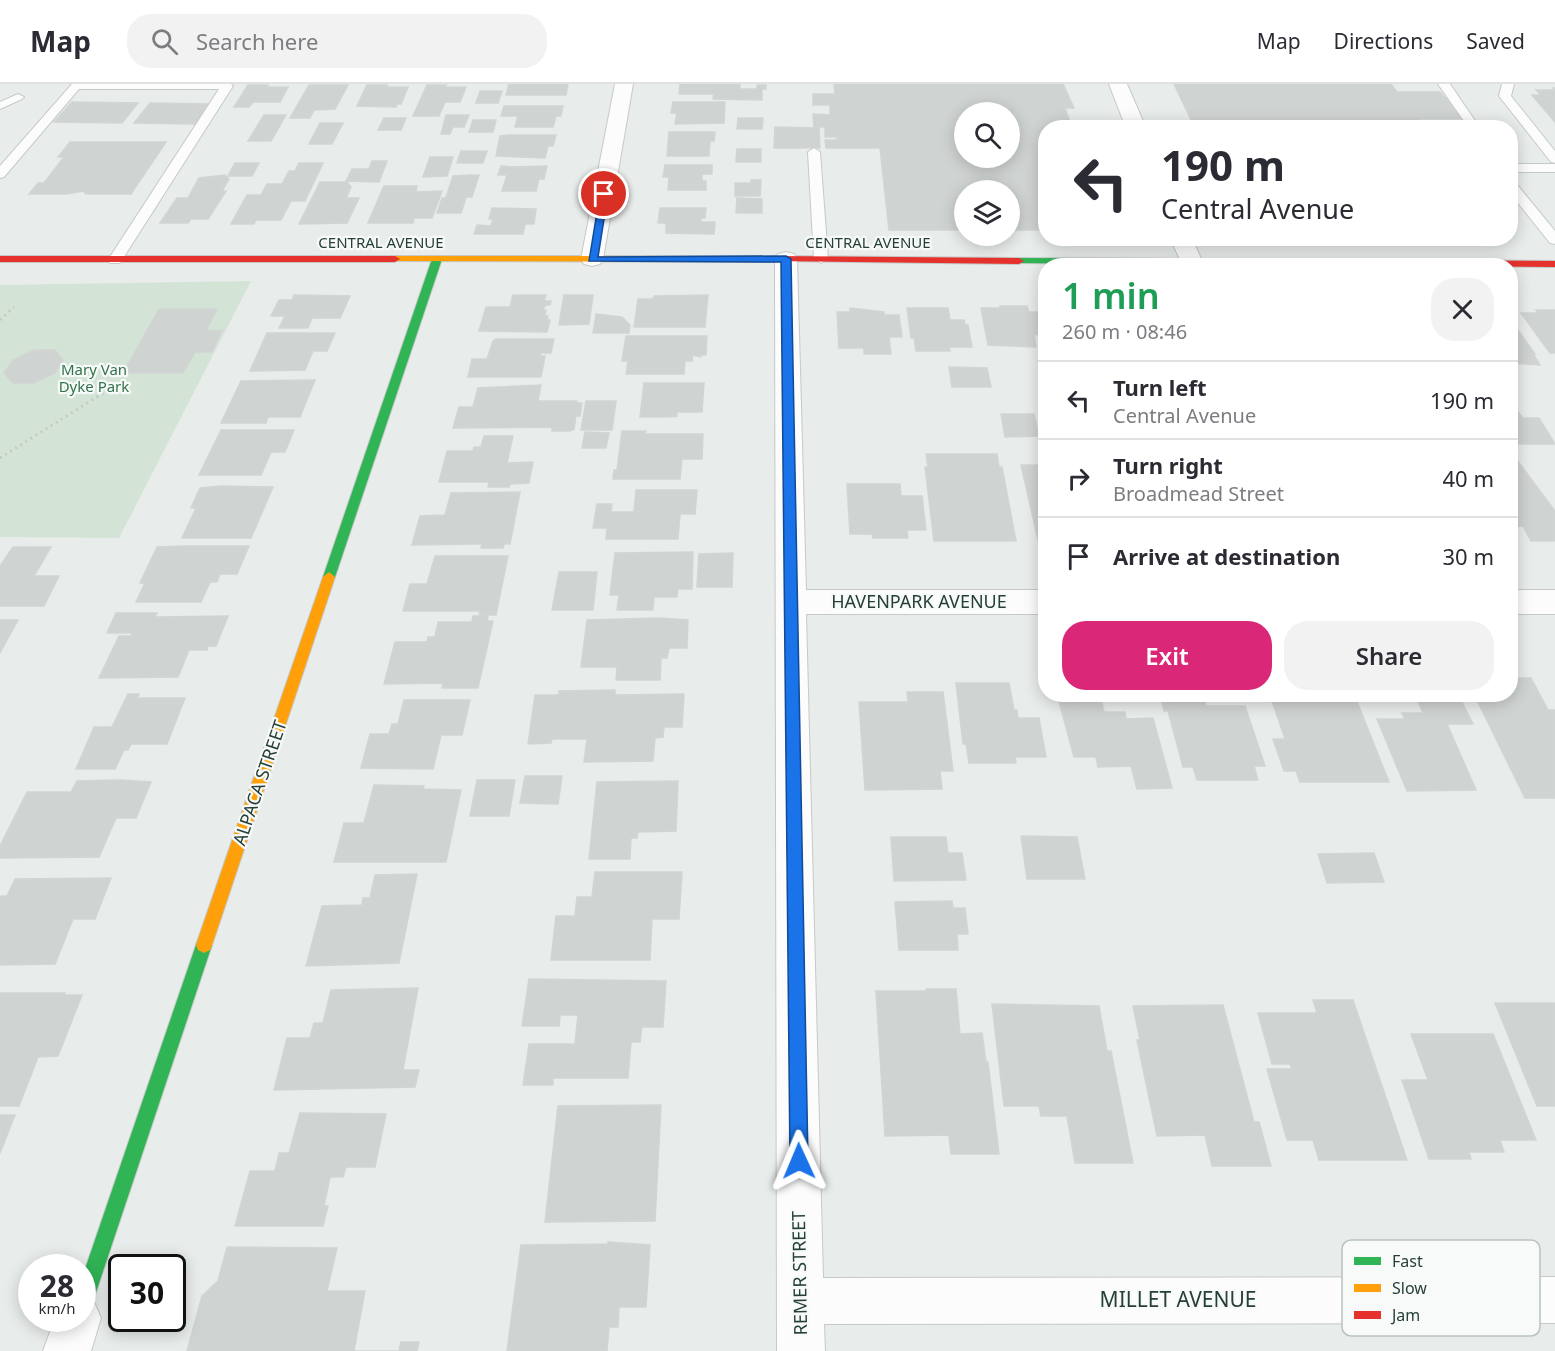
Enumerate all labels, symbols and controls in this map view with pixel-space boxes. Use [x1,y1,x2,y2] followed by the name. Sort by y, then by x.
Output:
[127,14,547,68] search box
[30,22,91,60] text: Map
[148,25,181,58] icon: search
[196,26,318,56] text: Search here
[1257,27,1301,55] text: Map
[1334,27,1433,55] text: Directions
[1466,27,1525,55] text: Saved
[954,102,1020,246] map controls
[954,102,1020,168] button: search
[1161,136,1285,193] text: 190 m
[1062,144,1140,222] icon: left
[578,168,629,219] pin
[587,177,620,210] icon: arrive
[954,180,1020,246] button: layers
[1161,190,1354,227] text: Central Avenue
[318,232,444,252] street label: CENTRAL AVENUE
[805,232,931,252] street label: CENTRAL AVENUE
[1062,271,1160,320] text: 1 min
[1431,278,1494,341] button: close
[1062,318,1187,345] text: 260 m · 08:46
[59,359,129,396] park label: Mary Van Dyke Park
[1113,372,1207,402] text: Turn left
[1062,384,1095,417] icon: left
[1430,385,1494,415] text: 190 m
[1113,402,1256,429] text: Central Avenue
[1113,450,1223,480] text: Turn right
[1062,462,1095,495] icon: right
[1443,463,1494,493] text: 40 m
[1113,480,1284,507] text: Broadmead Street
[1062,540,1095,573] icon: arrive
[1113,541,1340,571] text: Arrive at destination
[1443,541,1494,571] text: 30 m
[831,589,1007,613] street label: HAVENPARK AVENUE
[1062,621,1272,690] button: Exit
[1284,621,1494,690] button: Share
[226,717,292,848] street label: ALPACA STREET
[767,1129,831,1193] position arrow
[786,1211,812,1335] street label: REMER STREET
[1342,1240,1540,1336] legend
[1392,1250,1423,1272] text: Fast
[108,1254,186,1332] speed limit sign: 30
[40,1265,74,1306] text: 28
[1392,1277,1427,1299] text: Slow
[1100,1285,1256,1313] street label: MILLET AVENUE
[39,1298,75,1318] text: km/h
[1390,1304,1420,1326] text: Jam

